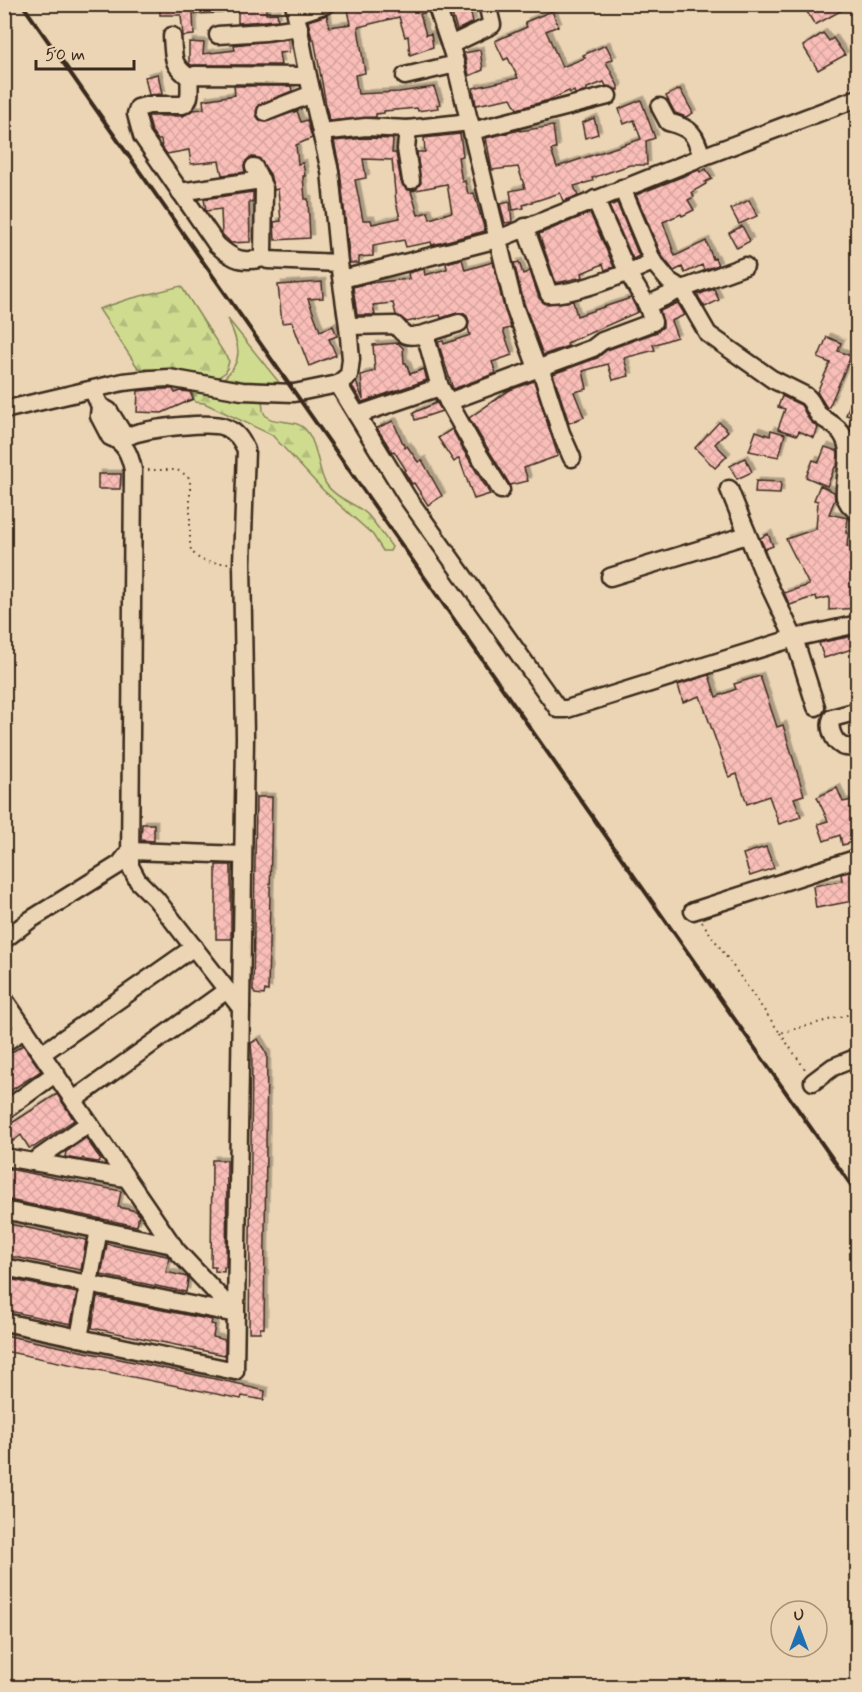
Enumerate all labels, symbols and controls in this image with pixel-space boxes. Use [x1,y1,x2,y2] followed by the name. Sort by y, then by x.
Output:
[36,33,134,71] scale bar
[45,43,85,67] text: 50 m
[769,1599,829,1659] north arrow
[794,1605,804,1626] text: U

